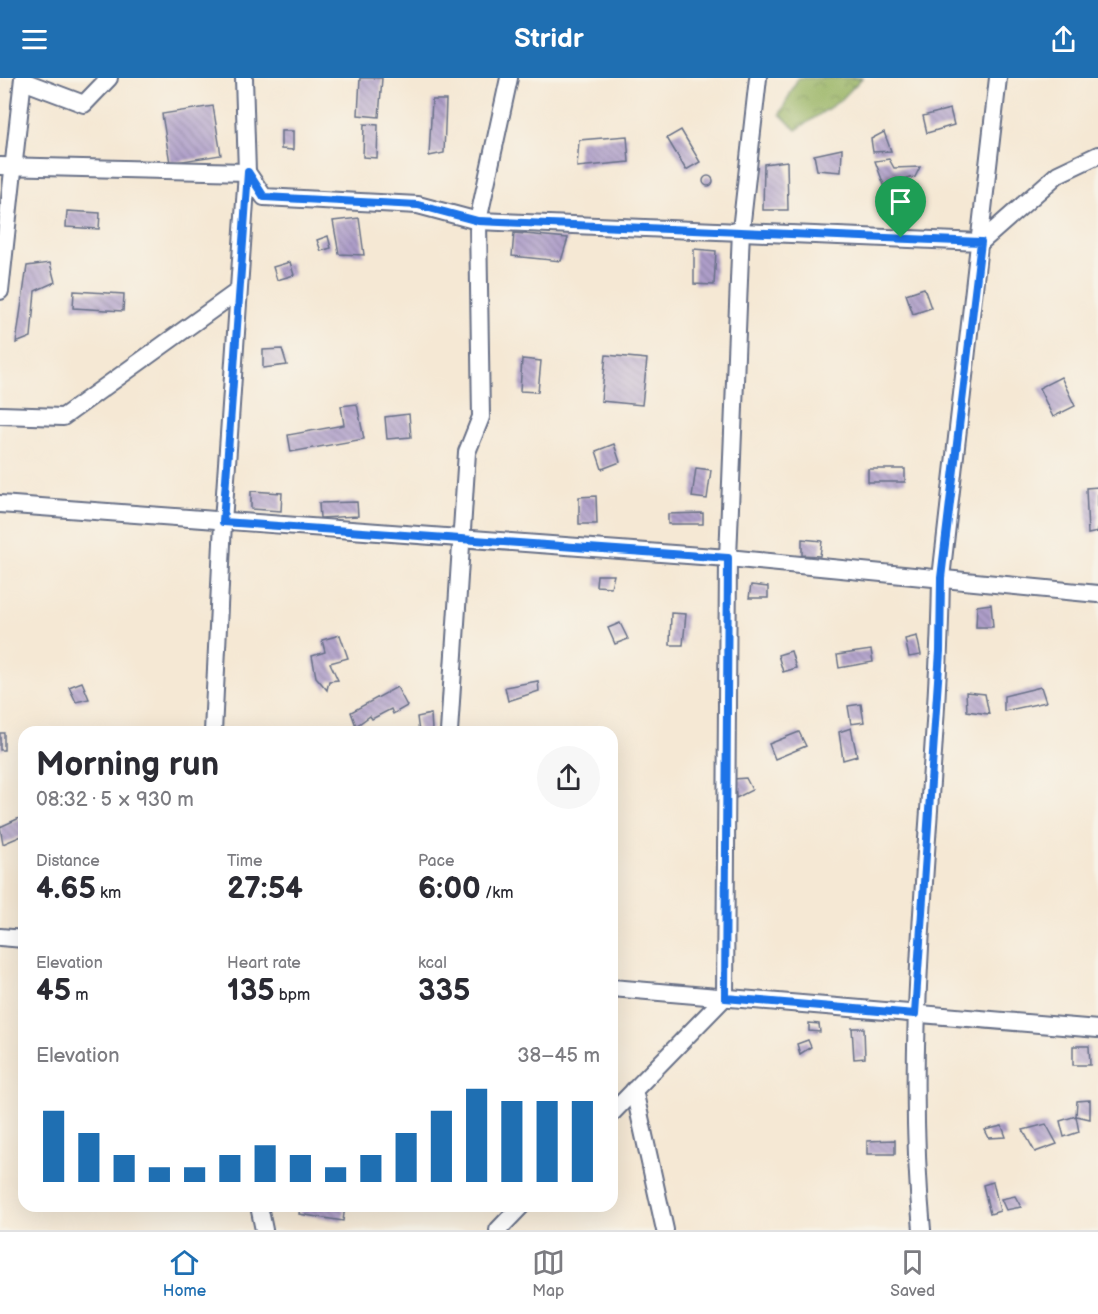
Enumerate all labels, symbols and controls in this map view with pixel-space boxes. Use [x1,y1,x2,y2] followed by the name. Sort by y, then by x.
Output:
[18,23,51,56] icon: menu
[514,23,584,55] text: Stridr
[1047,23,1080,56] icon: share
[875,176,926,238] pin
[884,185,917,218] icon: arrive
[36,745,219,785] text: Morning run
[537,746,600,809] button: share
[36,788,194,812] text: 08:32 · 5 × 930 m
[36,852,100,871] text: Distance
[227,852,262,871] text: Time
[418,852,454,871] text: Pace
[36,871,96,907] text: 4.65
[227,871,303,907] text: 27:54
[418,871,481,907] text: 6:00
[96,884,121,903] text: km
[481,884,513,903] text: /km
[36,954,103,973] text: Elevation
[227,954,301,973] text: Heart rate
[418,954,447,973] text: kcal
[36,973,71,1009] text: 45
[227,973,274,1009] text: 135
[418,973,470,1009] text: 335
[71,986,89,1005] text: m
[274,986,310,1005] text: bpm
[36,1044,119,1068] text: Elevation
[517,1044,600,1068] text: 38–45 m
[163,1246,206,1301] tab: Home
[532,1246,565,1301] tab: Map
[890,1246,935,1301] tab: Saved

